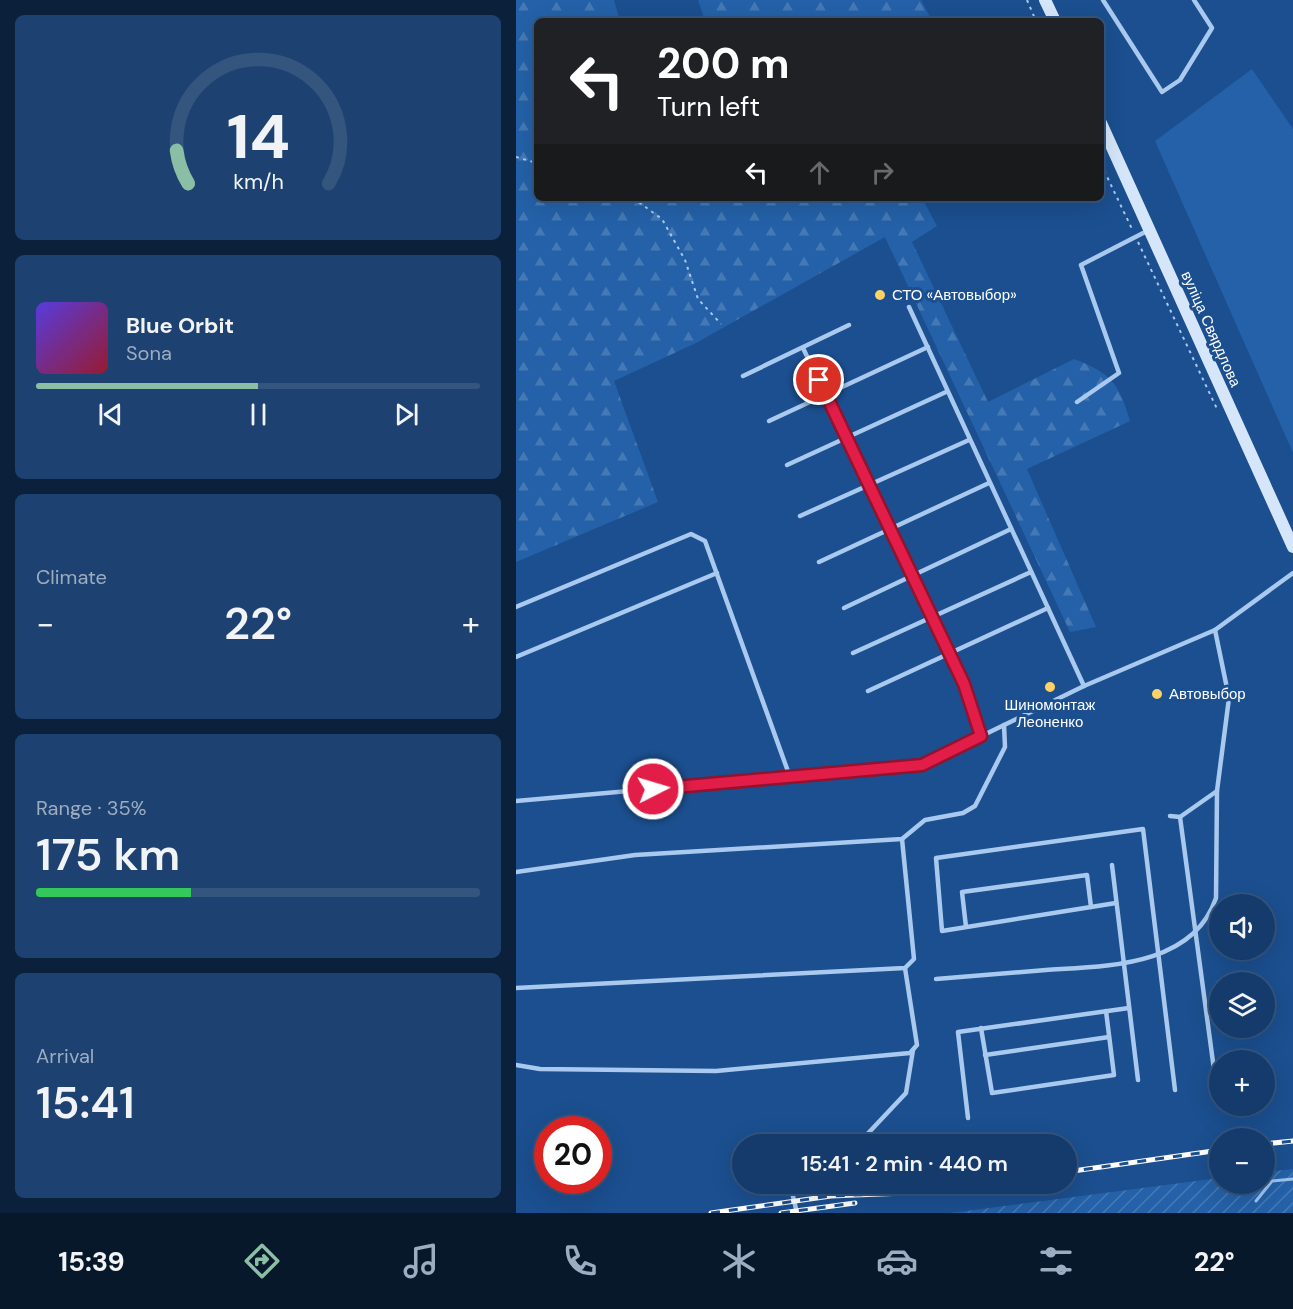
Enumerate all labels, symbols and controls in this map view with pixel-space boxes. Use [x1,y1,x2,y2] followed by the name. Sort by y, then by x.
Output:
[657,36,790,91] text: 200 m
[558,42,636,120] icon: left
[657,89,760,124] text: Turn left
[226,96,290,177] text: 14
[740,156,773,189] icon: left
[803,156,836,189] icon: ahead
[866,156,899,189] icon: right
[233,169,283,197] text: km/h
[1176,268,1246,391] street label: вуліца Свярдлова
[892,285,1017,305] place label: СТО «Автовыбор»
[873,288,887,302] marker: СТО «Автовыбор»
[126,311,234,340] text: Blue Orbit
[126,340,172,366] text: Sona
[793,354,844,405] pin
[802,363,835,396] icon: arrive
[94,398,127,431] icon: previous
[242,398,275,431] icon: pause
[390,398,423,431] icon: next
[36,564,107,590] text: Climate
[224,594,292,653] text: 22°
[36,602,54,645] text: −
[462,602,480,645] text: +
[1043,680,1057,694] marker: Шиномонтаж Леоненко
[1169,684,1246,704] place label: Автовыбор
[1150,687,1164,701] marker: Автовыбор
[1005,695,1095,732] place label: Шиномонтаж Леоненко
[621,757,685,821] position arrow
[36,795,146,821] text: Range · 35%
[36,825,180,884] text: 175 km
[1209,894,1275,1194] map controls
[1209,894,1275,960] button: sound
[1209,972,1275,1038] button: layers
[36,1043,94,1069] text: Arrival
[1209,1050,1275,1116] button: +
[36,1073,135,1132] text: 15:41
[534,1116,612,1194] speed limit sign: 20
[1209,1128,1275,1194] button: −
[801,1149,1008,1178] text: 15:41 · 2 min · 440 m
[241,1240,283,1282] icon: directions
[400,1240,442,1282] icon: music
[559,1240,601,1282] icon: phone
[718,1240,760,1282] icon: climate
[876,1240,918,1282] icon: car
[1035,1240,1077,1282] icon: filters
[58,1244,125,1279] text: 15:39
[1194,1244,1235,1279] text: 22°

